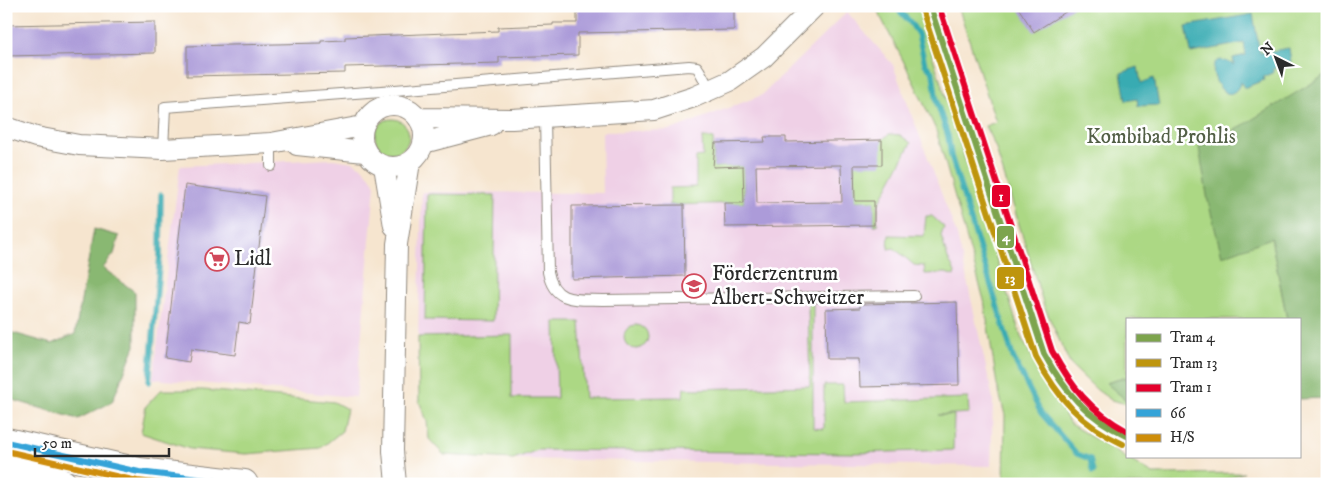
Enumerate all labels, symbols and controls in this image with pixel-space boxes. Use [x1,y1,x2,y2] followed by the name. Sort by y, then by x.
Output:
[1250,32,1300,82] north arrow
[1258,38,1279,60] text: N
[1086,124,1236,150] park label: Kombibad Prohlis
[991,184,1011,208] line badge: 1
[998,188,1004,206] text: 1
[996,225,1015,249] line badge: 4
[1001,228,1011,246] text: 4
[204,246,230,272] supermarket icon: Lidl
[234,246,272,272] place label: Lidl
[712,261,864,311] place label: Förderzentrum Albert-Schweitzer
[996,266,1025,290] line badge: 13
[1005,270,1015,288] text: 13
[681,273,707,299] school or university icon: Förderzentrum Albert-Schweitzer
[1126,318,1300,458] legend
[1170,328,1215,347] text: Tram 4
[1170,354,1217,373] text: Tram 13
[1170,378,1212,397] text: Tram 1
[1170,404,1187,423] text: 66
[35,425,169,457] scale bar
[1170,428,1195,447] text: H/S
[42,434,72,453] text: 50 m

